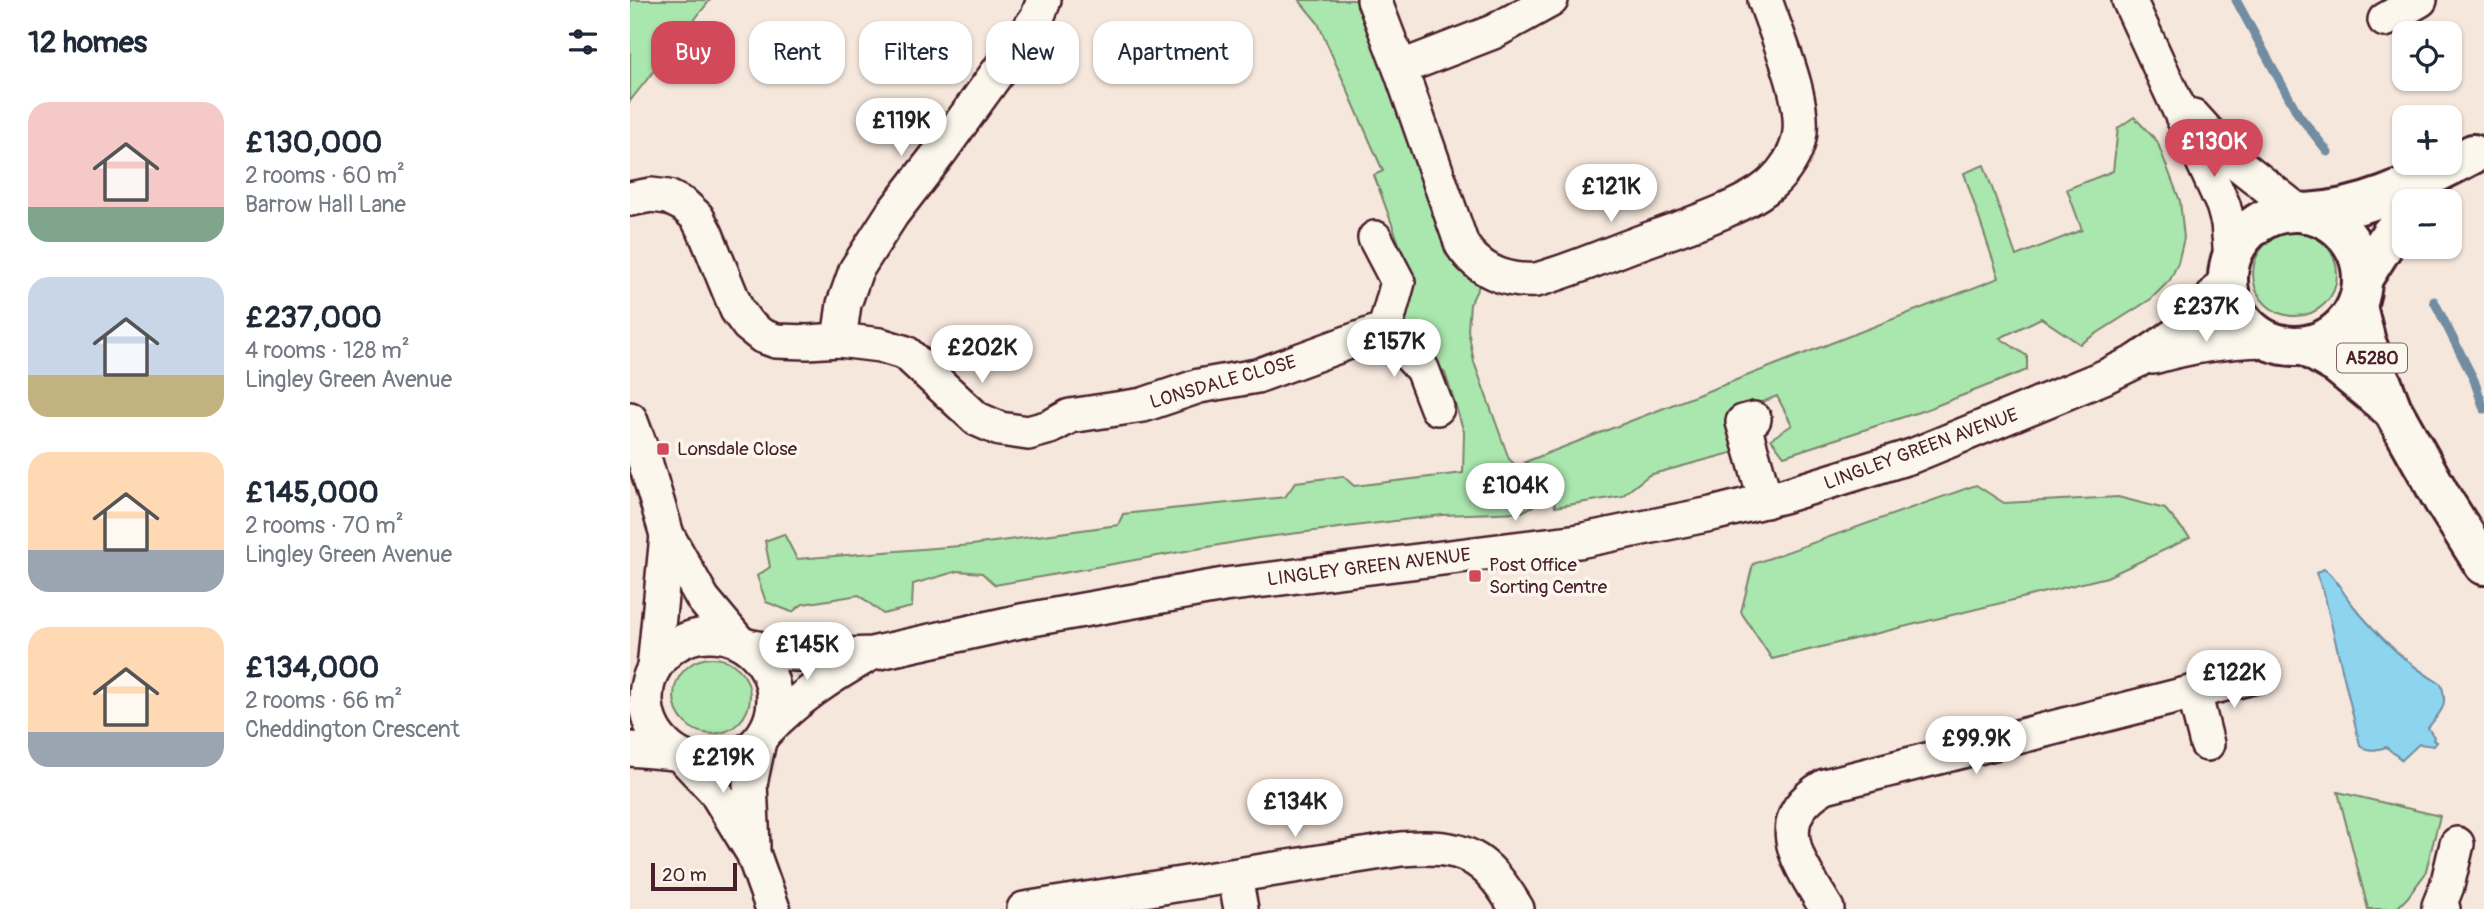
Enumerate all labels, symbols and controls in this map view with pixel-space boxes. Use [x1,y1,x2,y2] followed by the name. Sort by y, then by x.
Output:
[651,21,735,84] chip: Buy
[749,21,845,84] chip: Rent
[859,21,972,84] chip: Filters
[986,21,1079,84] chip: New
[1093,21,1253,84] chip: Apartment
[2392,21,2462,259] map controls
[2392,21,2462,91] button: locate
[564,23,602,61] icon: filters
[28,24,147,61] text: 12 homes
[852,99,950,158] pin: £119K
[2392,105,2462,175] button: +
[872,106,930,135] text: £119K
[2165,120,2263,179] pin: £130K
[245,124,382,161] text: £130,000
[2181,127,2247,156] text: £130K
[84,130,168,214] icon: home
[245,161,405,190] text: 2 rooms · 60 m²
[1562,164,1660,224] pin: £121K
[1581,172,1641,201] text: £121K
[2392,189,2462,259] button: −
[245,190,406,219] text: Barrow Hall Lane
[2157,284,2255,344] pin: £237K
[2173,292,2239,321] text: £237K
[245,299,382,336] text: £237,000
[84,305,168,389] icon: home
[1345,320,1443,379] pin: £157K
[933,326,1031,385] pin: £202K
[1363,327,1425,356] text: £157K
[947,333,1017,362] text: £202K
[245,336,410,365] text: 4 rooms · 128 m²
[2337,344,2407,372] road number: A5280
[1147,350,1299,414] street label: LONSDALE CLOSE
[245,365,452,394] text: Lingley Green Avenue
[1821,403,2021,495] street label: LINGLEY GREEN AVENUE
[677,437,798,461] place label: Lonsdale Close
[655,441,671,457] marker: Lonsdale Close
[1466,463,1564,523] pin: £104K
[1482,471,1548,500] text: £104K
[245,474,379,511] text: £145,000
[84,480,168,564] icon: home
[245,511,404,540] text: 2 rooms · 70 m²
[245,540,452,569] text: Lingley Green Avenue
[1266,543,1472,591] street label: LINGLEY GREEN AVENUE
[1489,553,1608,599] place label: Post Office Sorting Centre
[1467,568,1483,584] marker: Post Office Sorting Centre
[758,622,856,682] pin: £145K
[775,630,839,659] text: £145K
[245,649,379,686] text: £134,000
[2185,650,2283,710] pin: £122K
[84,655,168,739] icon: home
[2202,658,2266,687] text: £122K
[245,686,402,715] text: 2 rooms · 66 m²
[245,715,460,744] text: Cheddington Crescent
[1919,716,2033,776] pin: £99.9K
[1941,724,2011,753] text: £99.9K
[674,736,772,795] pin: £219K
[692,743,754,772] text: £219K
[1246,780,1344,839] pin: £134K
[1263,787,1327,816] text: £134K
[651,860,737,892] scale bar
[662,863,707,887] text: 20 m

